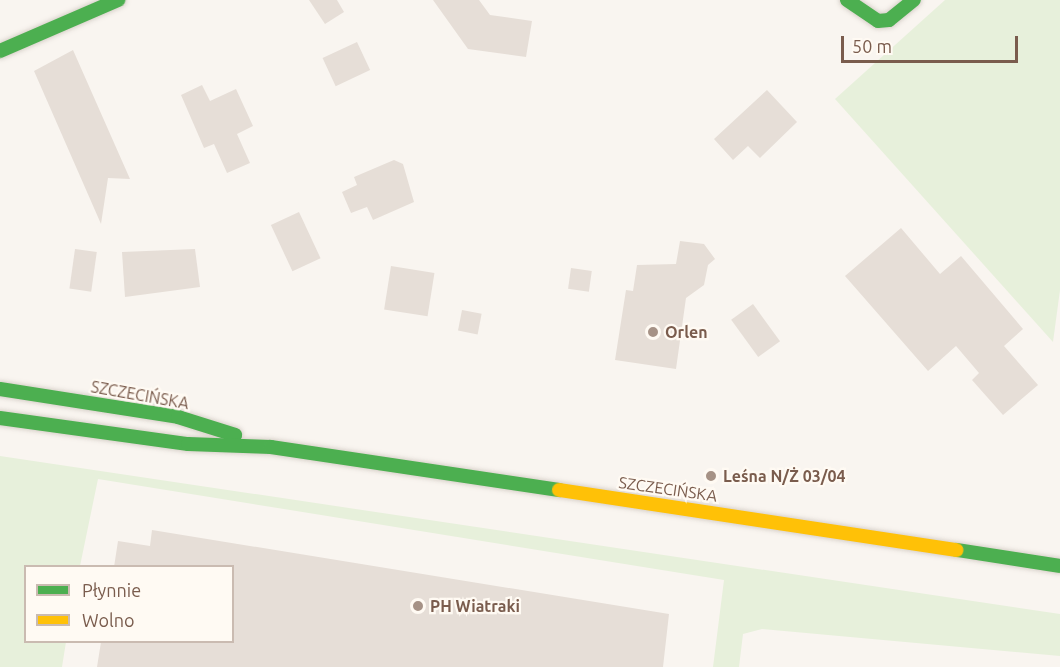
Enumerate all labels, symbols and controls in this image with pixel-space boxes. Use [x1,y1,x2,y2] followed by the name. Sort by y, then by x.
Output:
[844,24,1021,62] scale bar
[852,36,892,56] text: 50 m
[665,322,708,342] place label: Orlen
[646,325,660,339] marker: Orlen
[89,377,191,413] street label: SZCZECIŃSKA
[723,466,845,486] place label: Leśna N/Ż 03/04
[704,469,718,483] marker: Leśna N/Ż 03/04
[618,473,718,505] street label: SZCZECIŃSKA
[24,565,234,643] legend
[82,580,141,600] text: Płynnie
[430,596,520,616] place label: PH Wiatraki
[411,599,425,613] marker: PH Wiatraki
[82,610,134,630] text: Wolno

